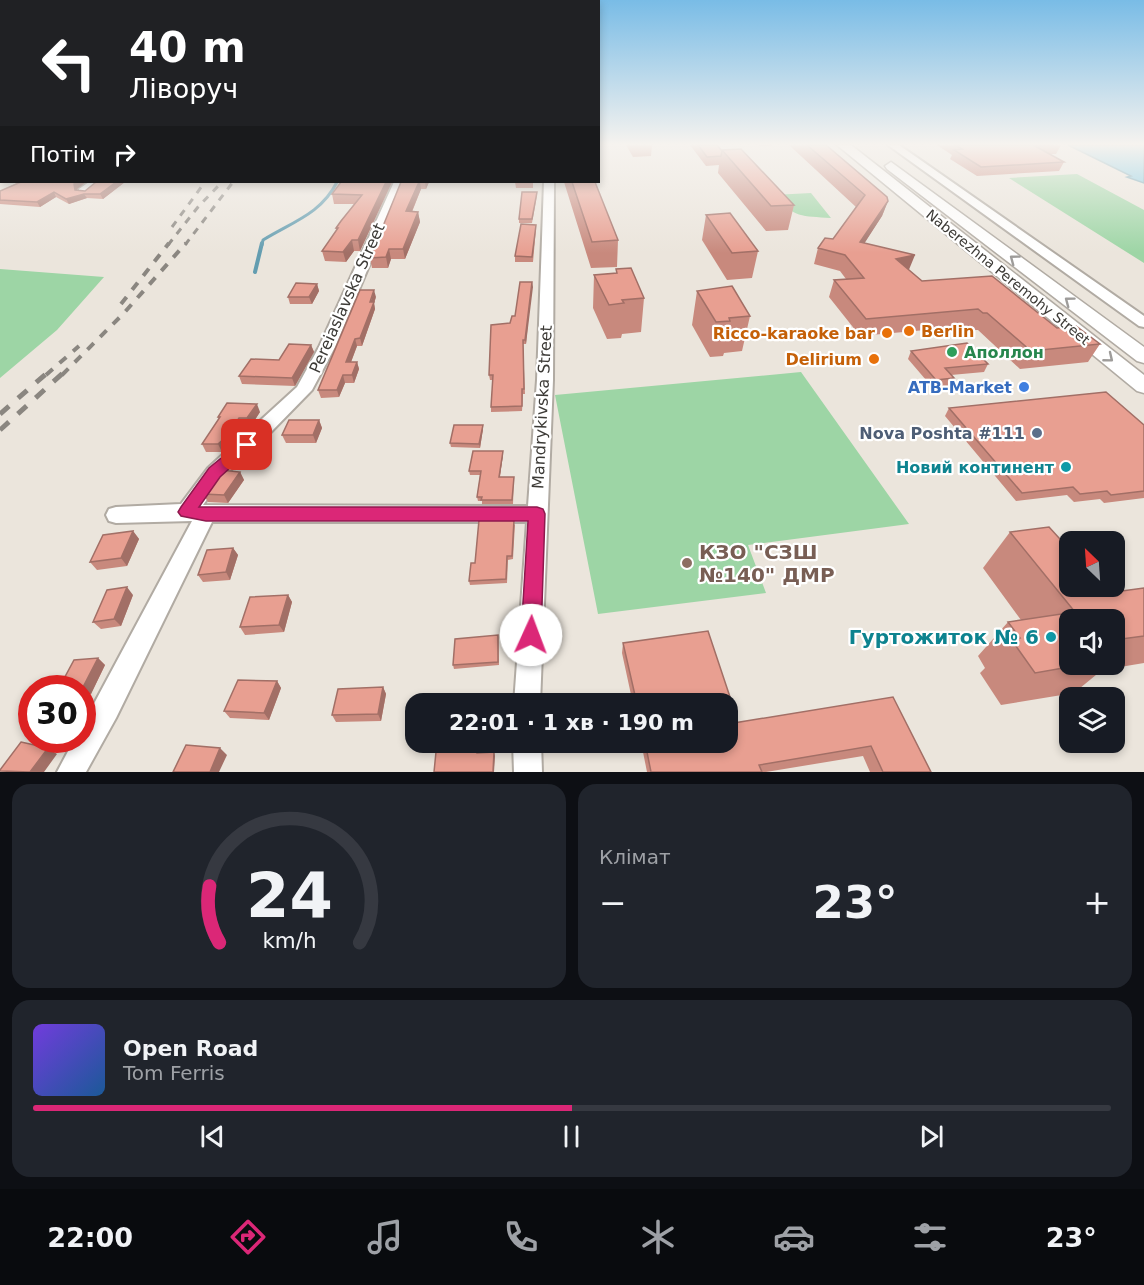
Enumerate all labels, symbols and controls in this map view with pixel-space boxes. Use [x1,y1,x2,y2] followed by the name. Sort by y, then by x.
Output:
[129,23,246,72] text: 40 m
[30,24,108,102] icon: left
[129,73,238,104] text: Ліворуч
[108,138,141,171] icon: right
[30,142,96,167] text: Потім
[923,206,1093,348] street label: Naberezhna Peremohy Street
[305,220,389,376] street label: Pereiaslavska Street
[1009,255,1020,266] one-way arrow
[1065,297,1076,308] one-way arrow
[921,322,974,341] place label: Berlin
[713,324,875,343] place label: Ricco-karaoke bar
[902,324,916,338] marker: Berlin
[528,325,556,489] street label: Mandrykivska Street
[880,326,894,340] marker: Ricco-karaoke bar
[964,343,1044,362] place label: Аполлон
[945,345,959,359] marker: Аполлон
[785,350,862,369] place label: Delirium
[1102,351,1113,362] one-way arrow
[867,352,881,366] marker: Delirium
[908,378,1012,397] place label: ATB-Market
[1017,380,1031,394] marker: ATB-Market
[221,419,272,470] pin
[859,424,1025,443] place label: Nova Poshta #111
[1030,426,1044,440] marker: Nova Poshta #111
[230,428,263,461] icon: arrive
[896,458,1055,477] place label: Новий континент
[1059,460,1073,474] marker: Новий континент
[1059,531,1125,597] north arrow
[1059,531,1125,753] map controls
[699,540,835,587] place label: КЗО "СЗШ №140" ДМР
[680,556,694,570] marker: КЗО "СЗШ №140" ДМР
[499,603,563,667] position arrow
[1059,609,1125,675] button: sound
[849,625,1039,649] place label: Гуртожиток № 6
[1044,630,1058,644] marker: Гуртожиток № 6
[18,675,96,753] speed limit sign: 30
[1059,687,1125,753] button: layers
[449,710,694,735] text: 22:01 · 1 хв · 190 m
[599,845,671,869] text: Клімат
[246,859,332,932] text: 24
[812,876,898,929] text: 23°
[599,883,627,922] text: −
[1083,883,1111,922] text: +
[262,928,316,953] text: km/h
[123,1036,258,1061] text: Open Road
[123,1061,225,1085] text: Tom Ferris
[196,1120,229,1153] icon: previous
[555,1120,588,1153] icon: pause
[915,1120,948,1153] icon: next
[227,1216,269,1258] icon: directions
[364,1216,406,1258] icon: music
[500,1216,542,1258] icon: phone
[637,1216,679,1258] icon: climate
[773,1216,815,1258] icon: car
[909,1216,951,1258] icon: filters
[47,1222,133,1253] text: 22:00
[1046,1222,1097,1253] text: 23°

